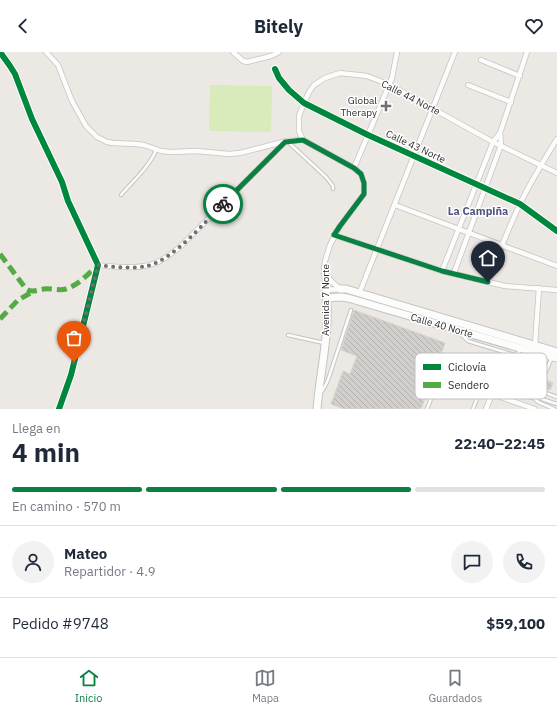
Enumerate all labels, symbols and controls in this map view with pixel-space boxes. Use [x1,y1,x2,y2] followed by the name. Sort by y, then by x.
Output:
[12,15,34,37] icon: back
[254,15,303,38] text: Bitely
[523,15,545,37] icon: heart
[379,77,443,118] street label: Calle 44 Norte
[340,94,377,119] place label: Global Therapy
[380,100,392,112] marker: Global Therapy
[384,127,448,166] street label: Calle 43 Norte
[203,184,243,224] courier
[212,193,234,215] icon: bike
[448,204,508,218] district label: La Campiña
[471,241,505,282] pin
[477,247,499,269] icon: home
[319,264,332,336] street label: Avenida 7 Norte
[409,310,475,341] street label: Calle 40 Norte
[57,321,91,362] pin
[63,327,85,349] icon: bag
[415,353,547,399] legend
[448,360,486,374] text: Ciclovía
[448,378,489,392] text: Sendero
[12,420,61,437] text: Llega en
[454,434,545,453] text: 22:40–22:45
[12,435,80,469] text: 4 min
[12,498,121,515] text: En camino · 570 m
[12,541,54,583] button: person
[451,541,493,583] button: chat
[503,541,545,583] button: phone
[64,544,107,563] text: Mateo
[64,563,155,580] text: Repartidor · 4.9
[12,614,109,633] text: Pedido #9748
[486,614,545,633] text: $59,100
[75,667,103,705] tab: Inicio
[252,667,279,705] tab: Mapa
[428,667,482,705] tab: Guardados

